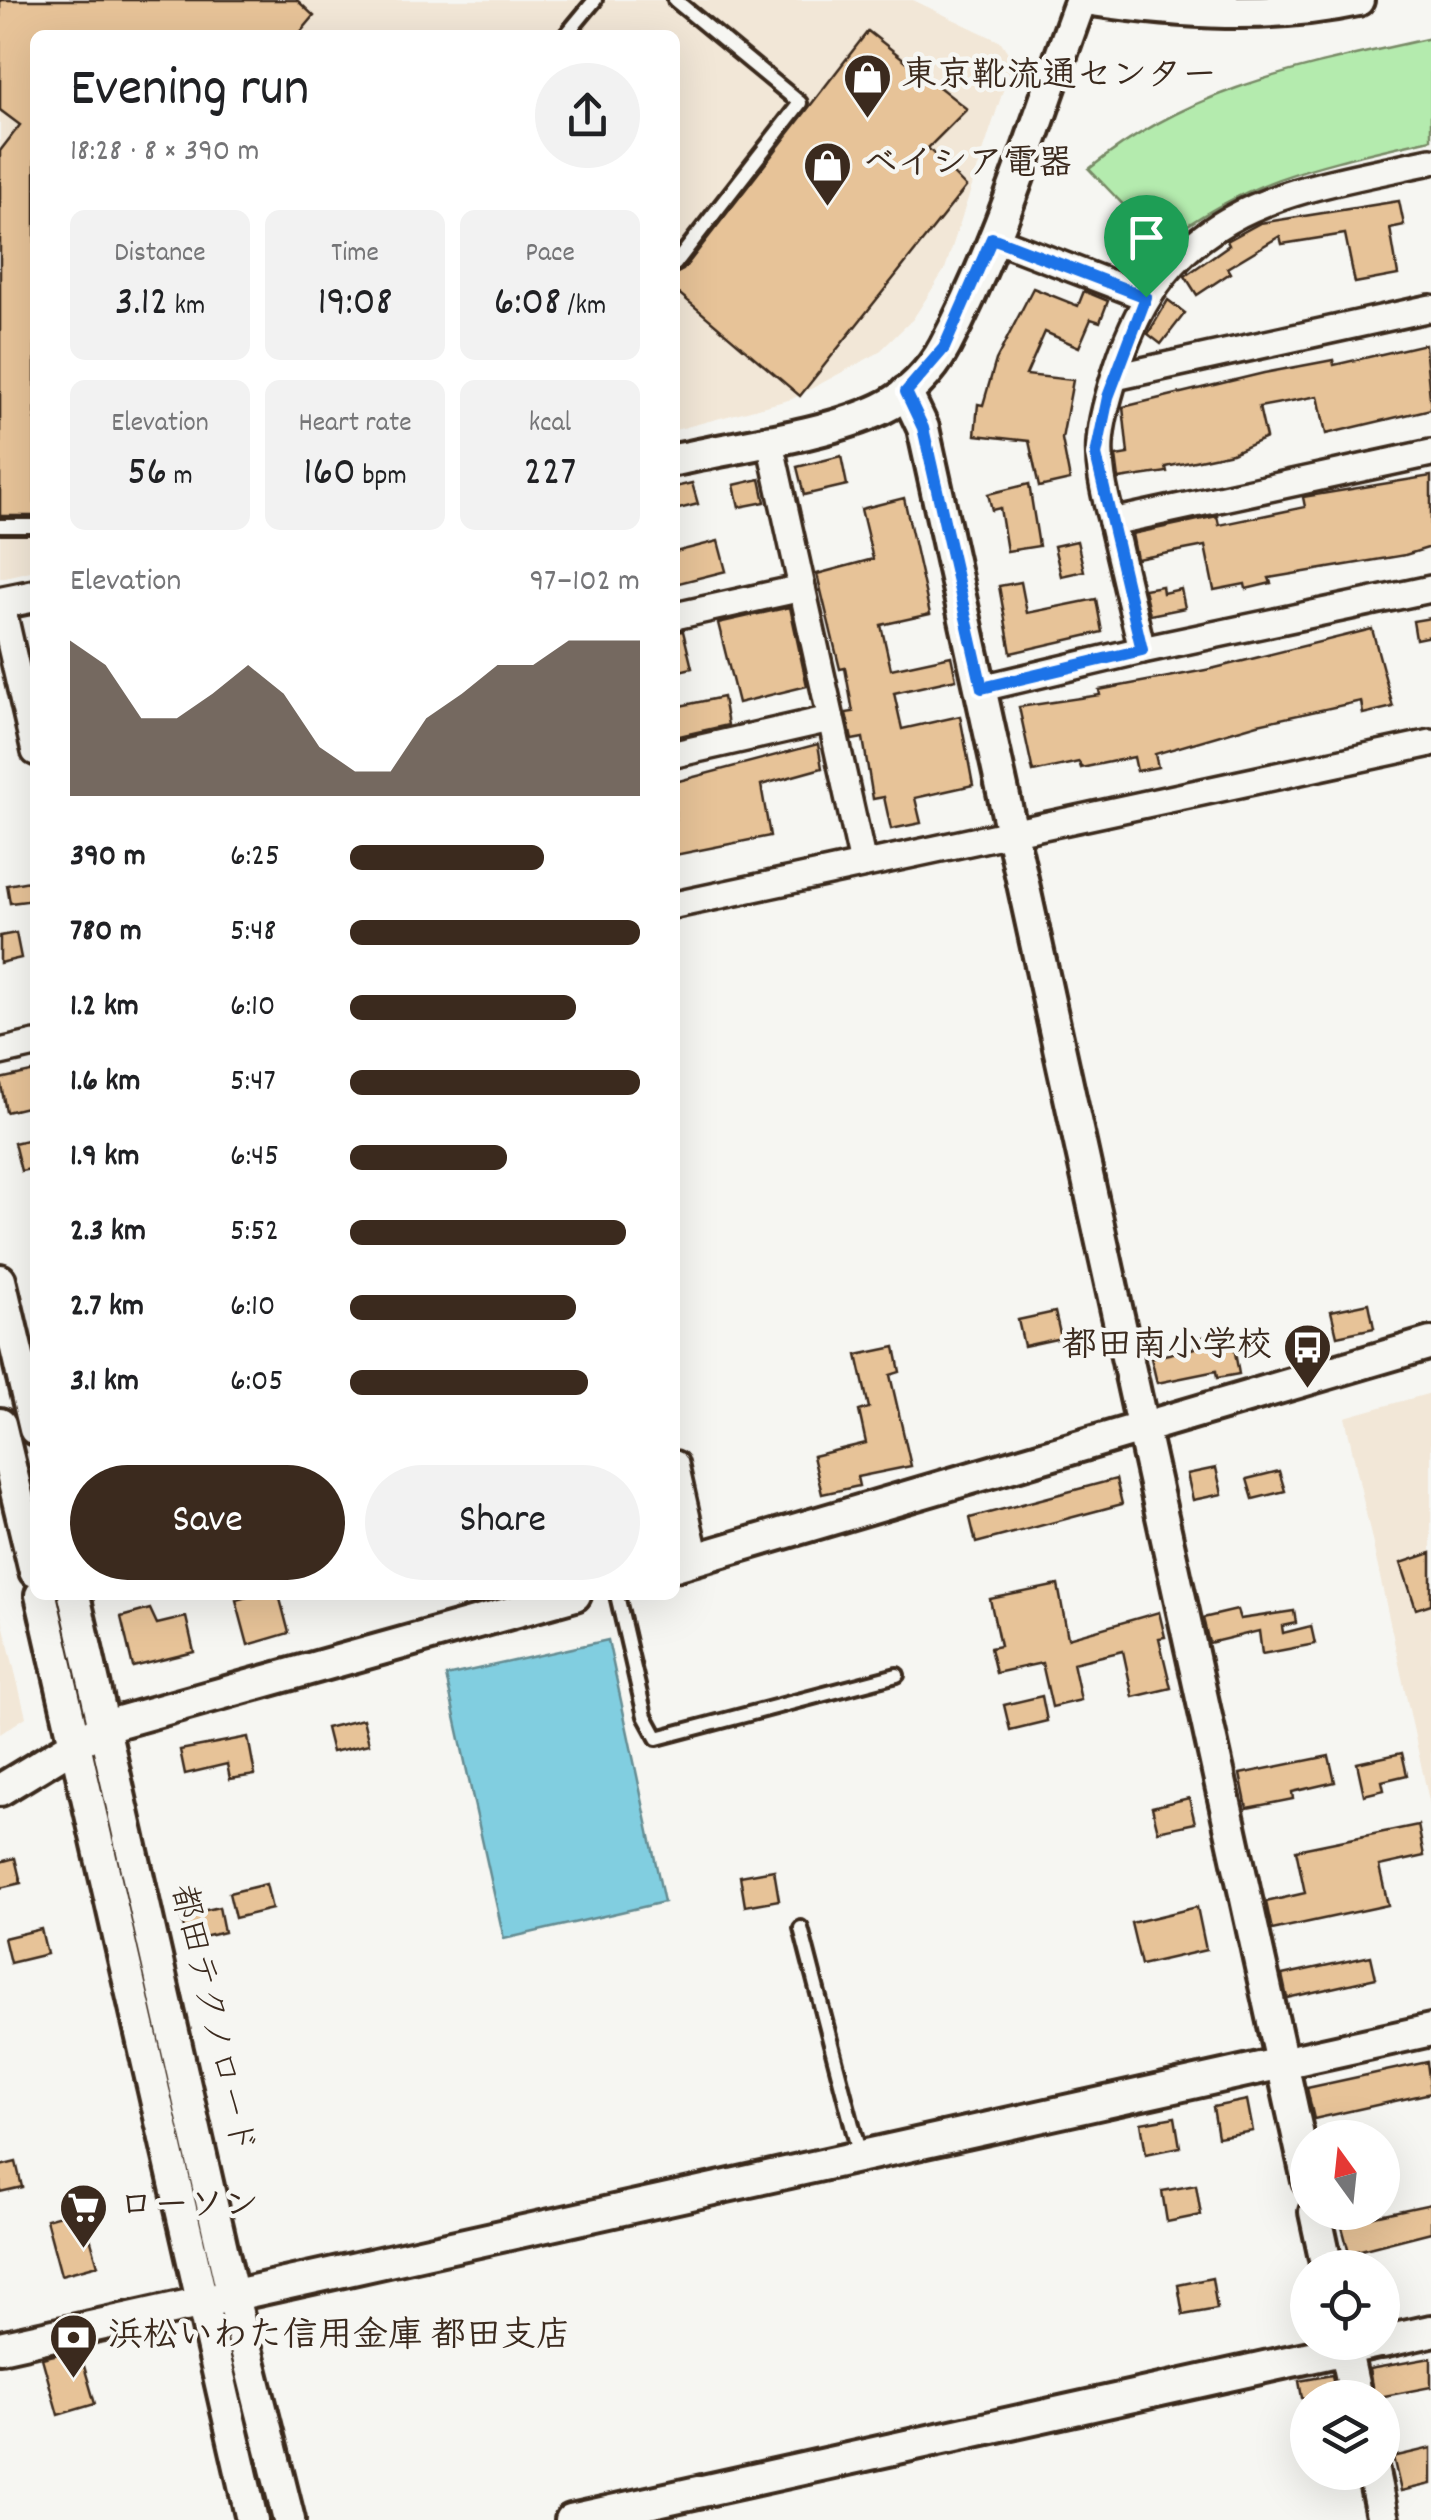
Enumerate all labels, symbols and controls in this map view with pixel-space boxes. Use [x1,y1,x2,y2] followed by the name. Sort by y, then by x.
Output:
[841,52,893,120] shop icon: 東京靴流通センター
[70,53,309,132] text: Evening run
[902,53,1217,103] place label: 東京靴流通センター
[535,63,640,168] button: share
[70,130,260,176] text: 18:28 · 8 × 390 m
[802,140,854,208] shop icon: ベイシア電器
[863,141,1073,191] place label: ベイシア電器
[1104,195,1189,298] pin
[1119,210,1174,265] icon: arrive
[114,235,206,275] text: Distance
[331,235,379,275] text: Time
[525,235,575,275] text: Pace
[115,275,168,335] text: 3.12
[317,275,393,335] text: 19:08
[494,275,561,335] text: 6:08
[168,288,205,328] text: km
[561,288,606,328] text: /km
[111,405,209,445] text: Elevation
[298,405,412,445] text: Heart rate
[529,405,571,445] text: kcal
[127,445,167,505] text: 56
[303,445,356,505] text: 160
[524,445,576,505] text: 227
[167,458,193,498] text: m
[356,458,407,498] text: bpm
[70,560,181,606] text: Elevation
[529,560,640,606] text: 97–102 m
[70,835,146,881] text: 390 m
[230,835,280,881] text: 6:25
[70,910,142,956] text: 780 m
[230,910,276,956] text: 5:48
[70,985,139,1031] text: 1.2 km
[230,985,275,1031] text: 6:10
[70,1060,140,1106] text: 1.6 km
[230,1060,276,1106] text: 5:47
[70,1135,139,1181] text: 1.9 km
[230,1135,279,1181] text: 6:45
[70,1210,146,1256] text: 2.3 km
[230,1210,279,1256] text: 5:52
[70,1285,144,1331] text: 2.7 km
[230,1285,275,1331] text: 6:10
[1281,1322,1333,1390] bus stop icon: 都田南小学校
[1062,1323,1272,1373] place label: 都田南小学校
[70,1360,139,1406] text: 3.1 km
[230,1360,283,1406] text: 6:05
[70,1465,345,1580] button: Save
[365,1465,640,1580] button: Share
[155,1880,265,2160] street label: 都田テクノロード
[1290,2120,1400,2230] north arrow
[1290,2120,1400,2490] map controls
[58,2182,110,2250] supermarket icon: ローソン
[119,2183,259,2233] place label: ローソン
[1290,2250,1400,2360] button: locate
[47,2312,99,2380] bank icon: 浜松いわた信用金庫 都田支店
[108,2313,571,2363] place label: 浜松いわた信用金庫 都田支店
[1290,2380,1400,2490] button: layers

